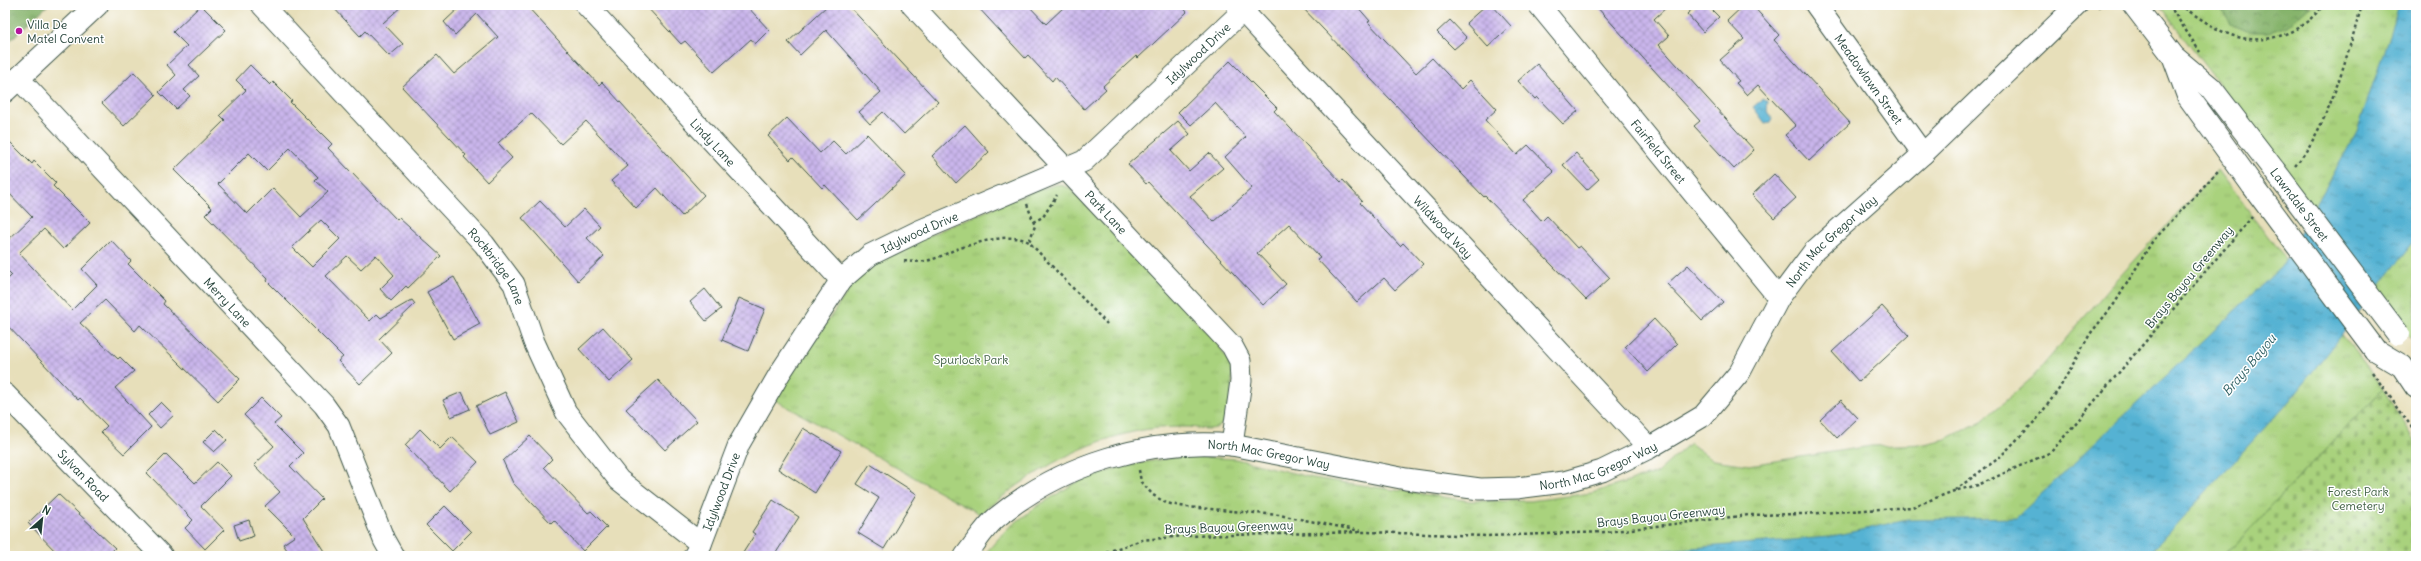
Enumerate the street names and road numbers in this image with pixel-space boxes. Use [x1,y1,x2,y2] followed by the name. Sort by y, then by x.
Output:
[1163,19,1233,87] street label: Idylwood Drive
[1832,31,1906,127] street label: Meadowlawn Street
[687,115,739,169] street label: Lindy Lane
[1628,116,1689,186] street label: Fairfield Street
[2268,165,2332,244] street label: Lawndale Street
[1082,187,1130,237] street label: Park Lane
[1410,192,1476,261] street label: Wildwood Way
[1782,192,1880,290] street label: North Mac Gregor Way
[879,208,960,256] street label: Idylwood Drive
[2142,223,2236,331] street label: Brays Bayou Greenway
[465,225,528,306] street label: Rockbridge Lane
[201,274,255,330] street label: Merry Lane
[1208,436,1331,472] street label: North Mac Gregor Way
[1539,438,1659,493] street label: North Mac Gregor Way
[55,446,112,504] street label: Sylvan Road
[699,450,743,533] street label: Idylwood Drive
[1596,502,1726,530] street label: Brays Bayou Greenway
[1164,517,1294,537] street label: Brays Bayou Greenway

